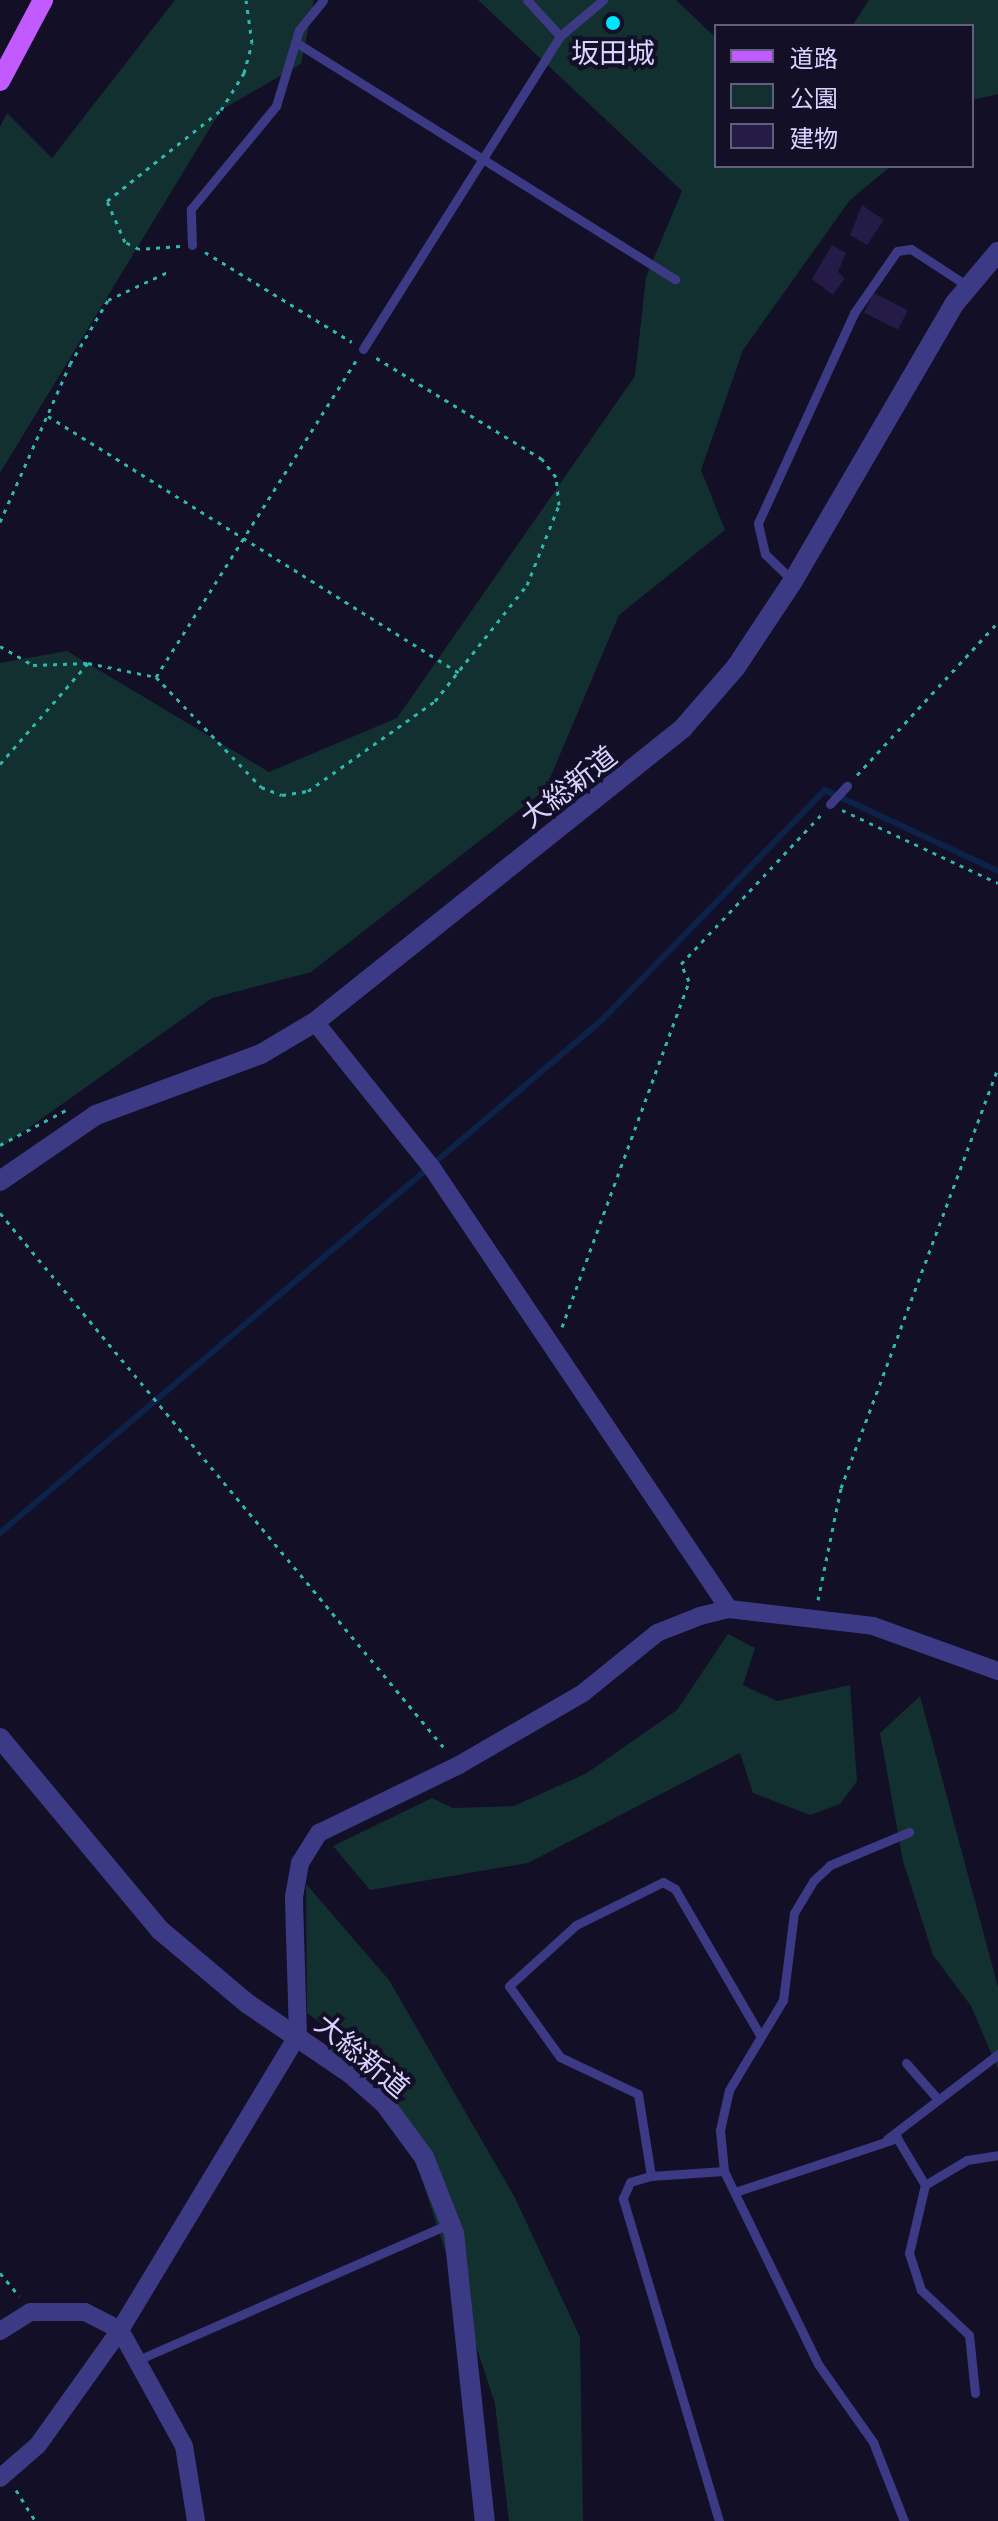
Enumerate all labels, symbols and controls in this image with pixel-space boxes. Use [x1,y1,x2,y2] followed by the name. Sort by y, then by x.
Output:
[604,14,622,32] marker: 坂田城
[714,24,974,168] legend
[571,35,655,69] place label: 坂田城
[790,43,838,72] text: 道路
[790,83,838,112] text: 公園
[790,123,838,152] text: 建物
[514,738,622,834] street label: 大総新道
[309,2006,417,2104] street label: 大総新道

